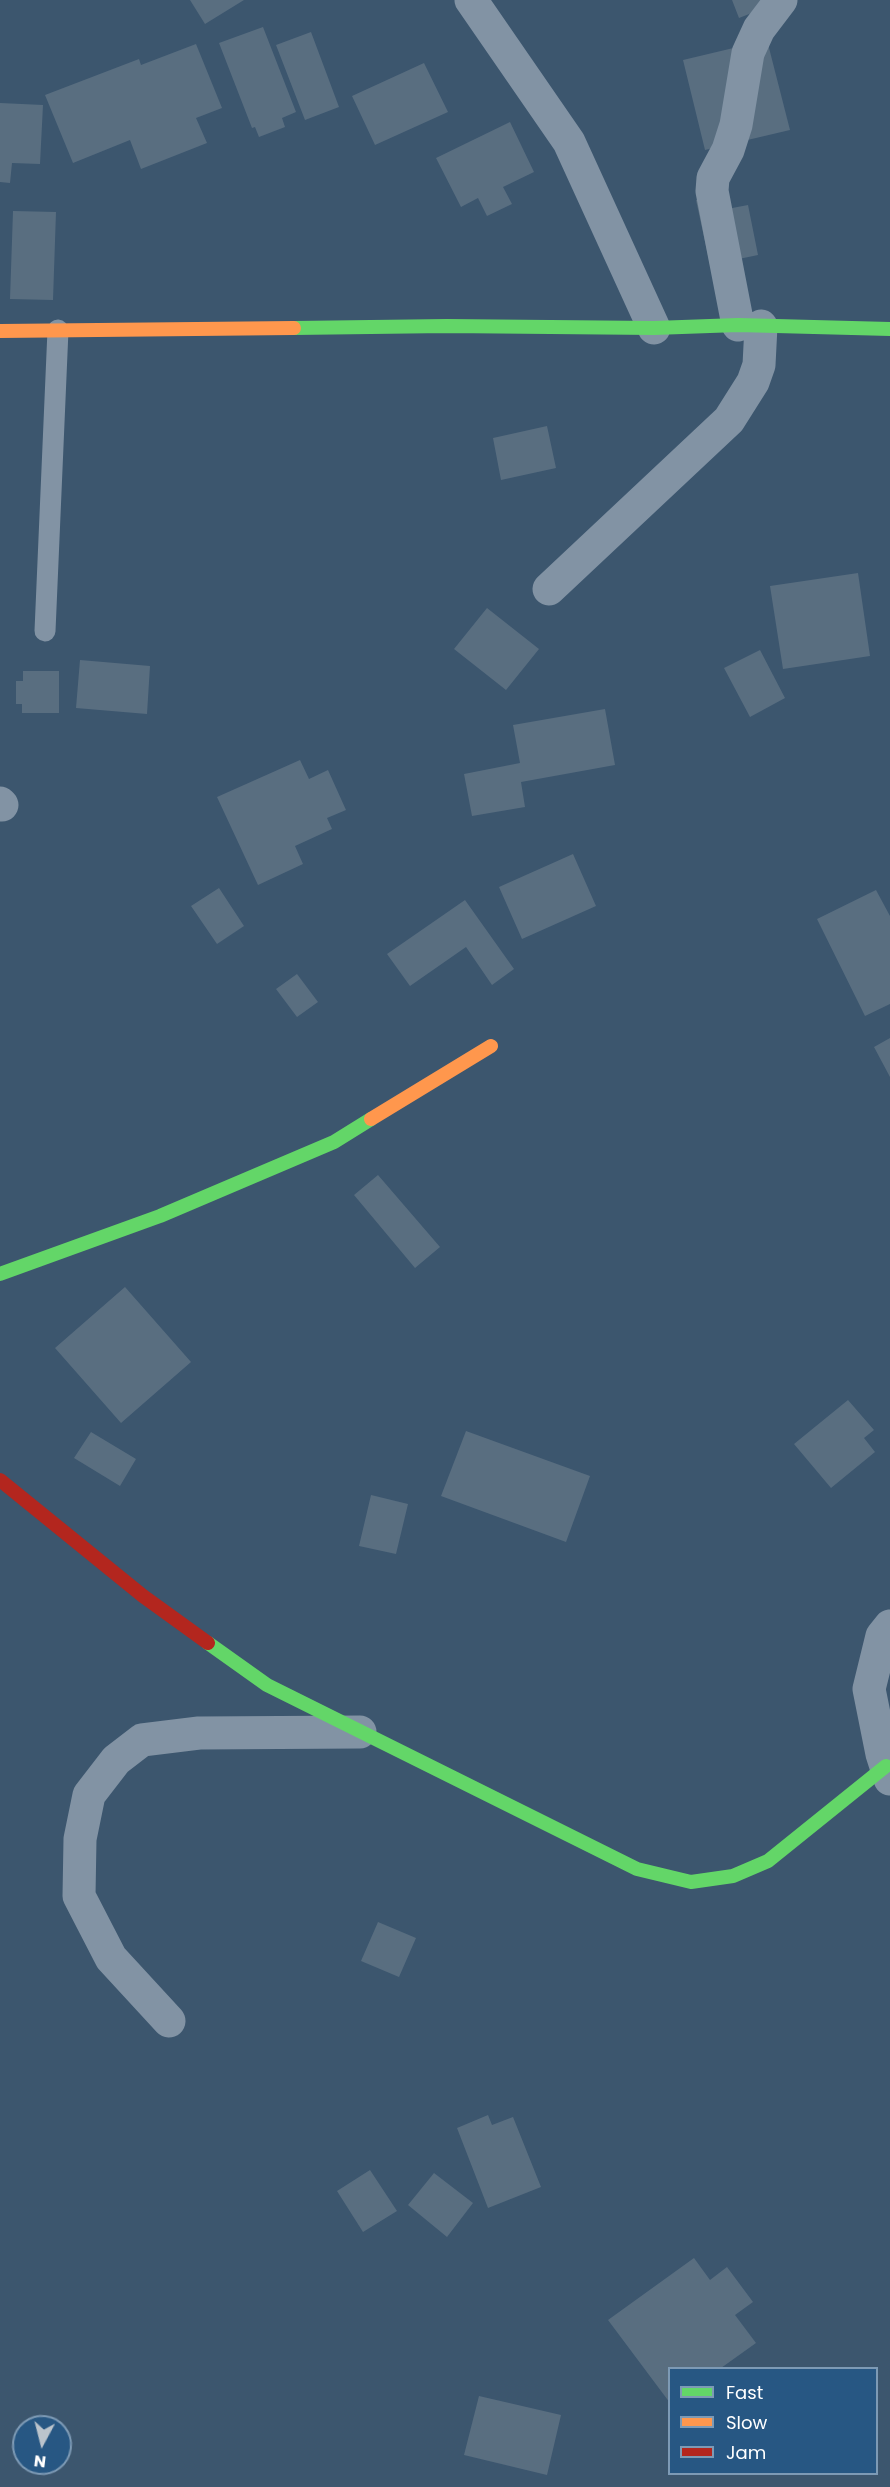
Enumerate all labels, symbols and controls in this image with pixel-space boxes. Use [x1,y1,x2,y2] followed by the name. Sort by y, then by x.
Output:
[668,2367,878,2475] legend
[726,2380,763,2405] text: Fast
[726,2410,767,2435] text: Slow
[12,2415,72,2475] north arrow
[726,2440,766,2465] text: Jam
[33,2449,47,2474] text: N

